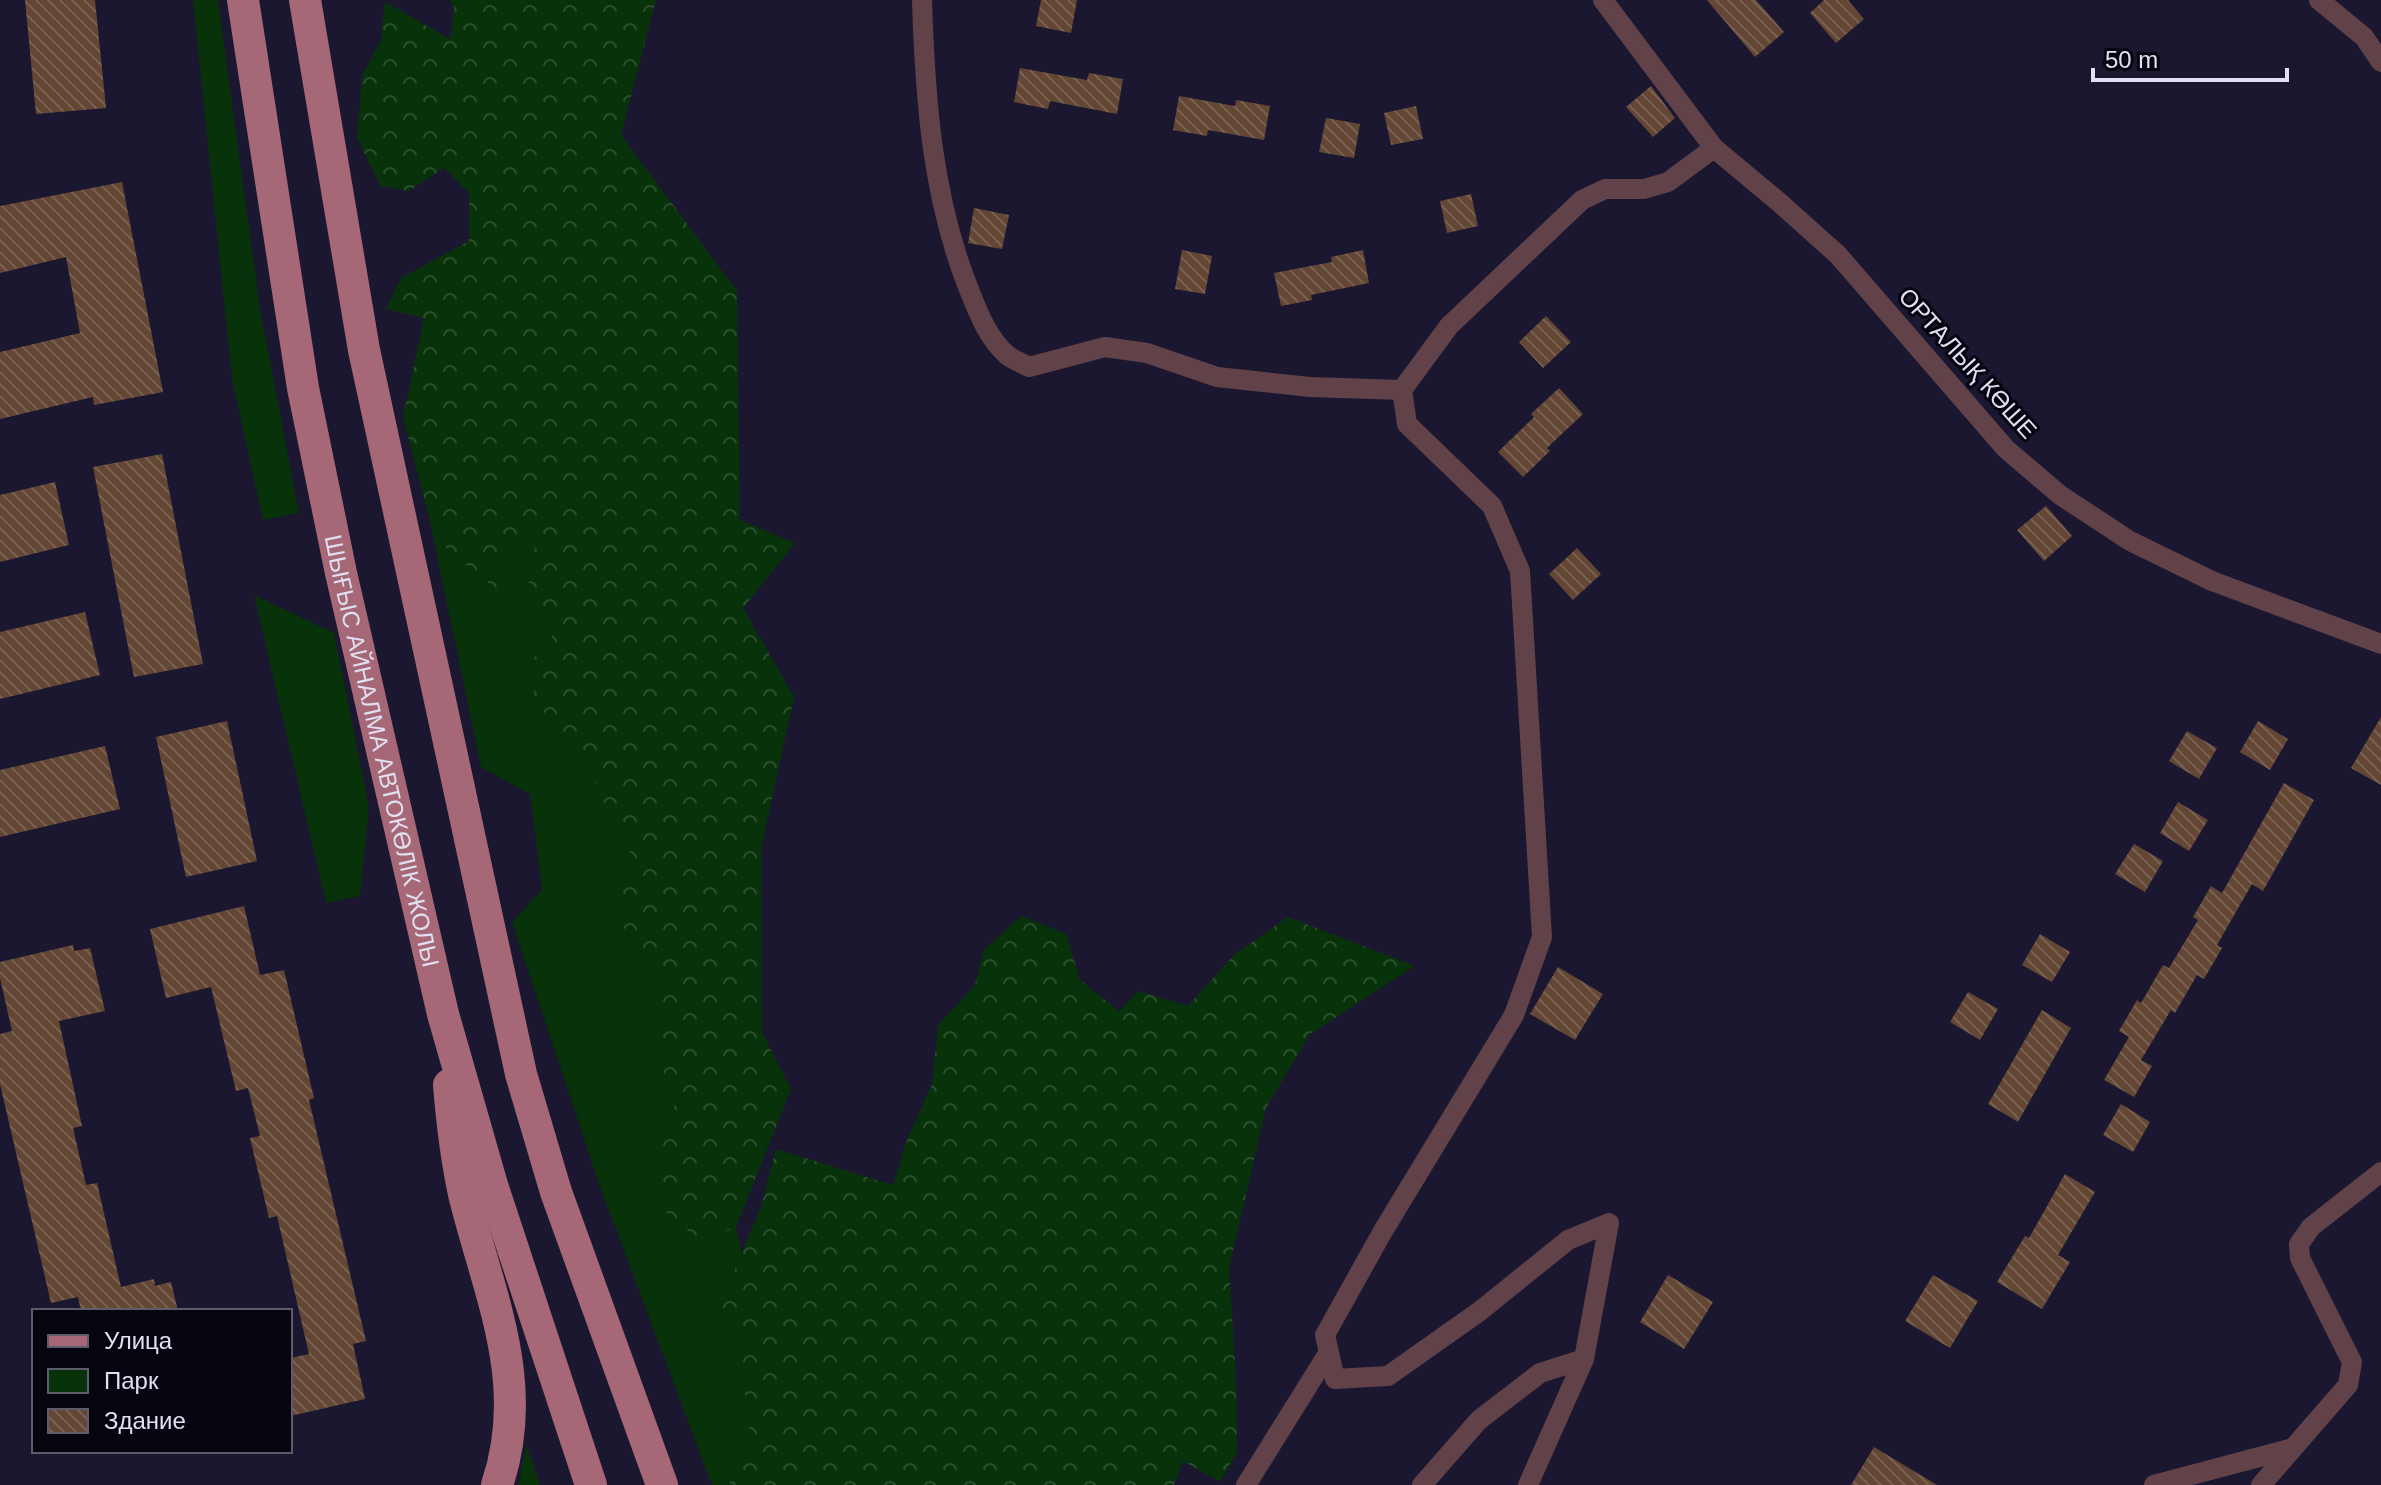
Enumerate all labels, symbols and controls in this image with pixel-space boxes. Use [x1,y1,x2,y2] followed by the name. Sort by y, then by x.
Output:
[2093,32,2287,82] scale bar
[2105,46,2158,73] text: 50 m
[1894,283,2042,443] street label: ОРТАЛЫҚ КӨШЕ
[320,532,445,969] street label: ШЫҒЫС АЙНАЛМА АВТОКӨЛІК ЖОЛЫ
[32,1309,292,1453] legend
[104,1327,173,1354] text: Улица
[104,1367,159,1394] text: Парк
[104,1407,186,1434] text: Здание

